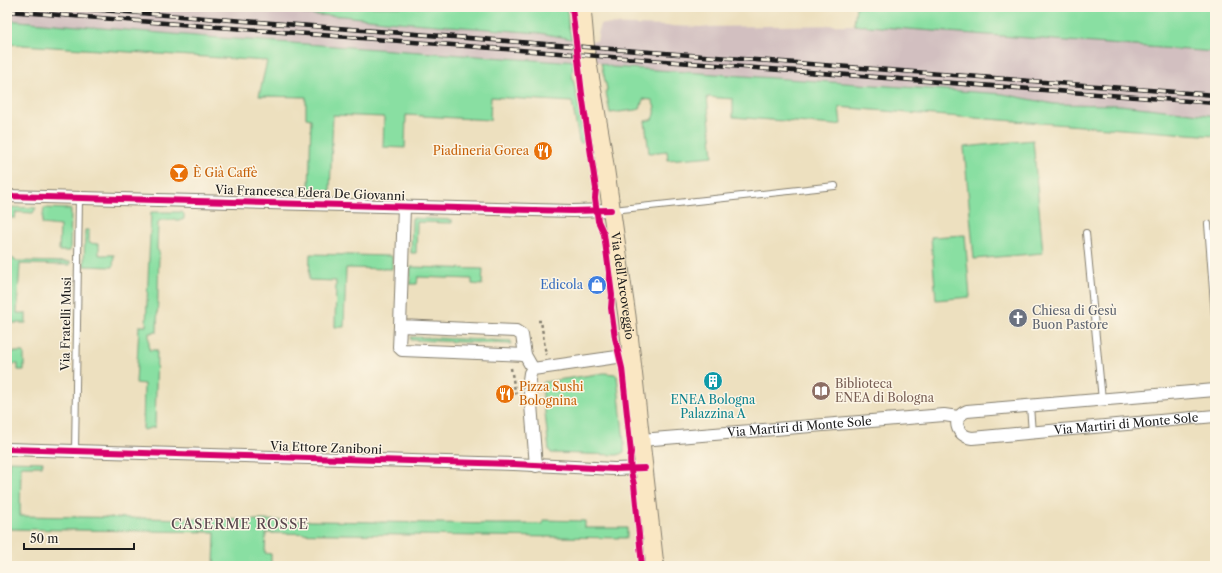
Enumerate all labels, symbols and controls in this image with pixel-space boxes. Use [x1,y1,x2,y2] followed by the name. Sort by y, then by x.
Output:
[532,140,554,162] restaurant icon: Piadineria Gorea
[433,143,530,158] place label: Piadineria Gorea
[168,162,190,184] bar icon: È Già Caffè
[193,164,258,180] place label: È Già Caffè
[214,182,406,203] street label: Via Francesca Edera De Giovanni
[608,230,638,341] street label: Via dell'Arcoveggio
[586,274,608,296] shop icon: Edicola
[57,277,74,372] street label: Via Fratelli Musi
[540,277,584,292] place label: Edicola
[1032,303,1118,332] place label: Chiesa di Gesù Buon Pastore
[1007,307,1029,329] church icon: Chiesa di Gesù Buon Pastore
[702,370,724,392] building icon: ENEA Bologna Palazzina A
[835,376,935,405] place label: Biblioteca ENEA di Bologna
[519,379,584,408] place label: Pizza Sushi Bolognina
[810,380,832,402] library icon: Biblioteca ENEA di Bologna
[494,383,516,405] restaurant icon: Pizza Sushi Bolognina
[671,392,756,421] place label: ENEA Bologna Palazzina A
[1052,410,1199,438] street label: Via Martiri di Monte Sole
[726,413,873,440] street label: Via Martiri di Monte Sole
[269,438,383,457] street label: Via Ettore Zaniboni
[171,515,309,533] district label: CASERME ROSSE
[24,525,134,551] scale bar
[30,531,59,546] text: 50 m

